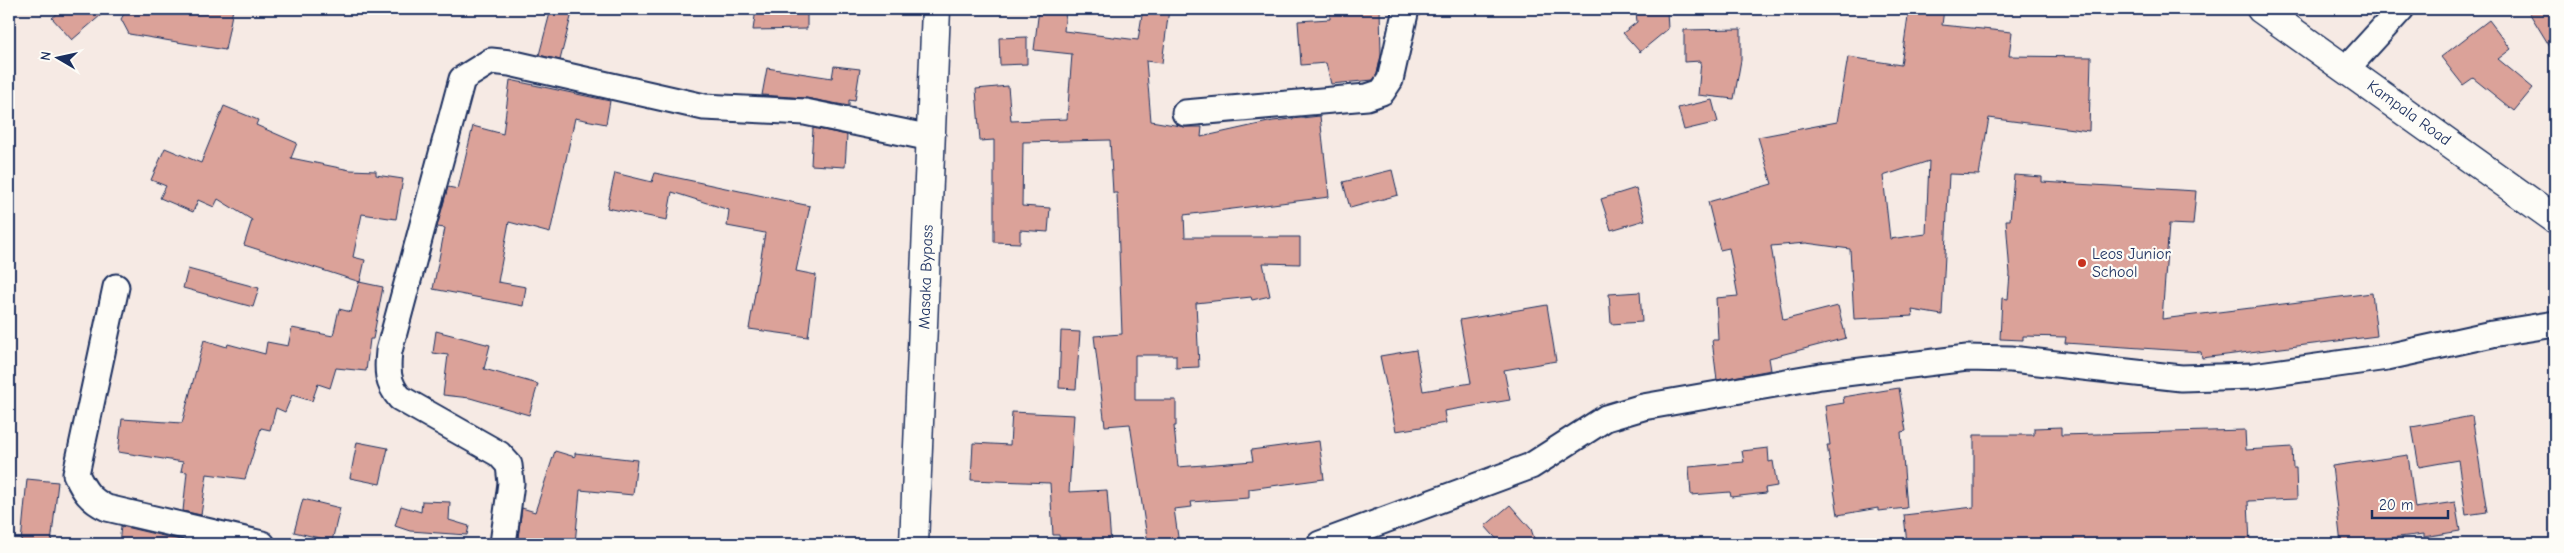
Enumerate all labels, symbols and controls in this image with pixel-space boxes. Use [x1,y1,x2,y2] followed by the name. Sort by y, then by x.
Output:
[32,32,82,82] north arrow
[37,50,55,62] text: N
[2364,77,2454,149] street label: Kampala Road
[915,224,937,330] street label: Masaka Bypass
[2092,245,2172,281] place label: Leos Junior School
[2076,257,2088,269] marker: Leos Junior School
[2372,488,2448,520] scale bar
[2379,496,2413,514] text: 20 m

